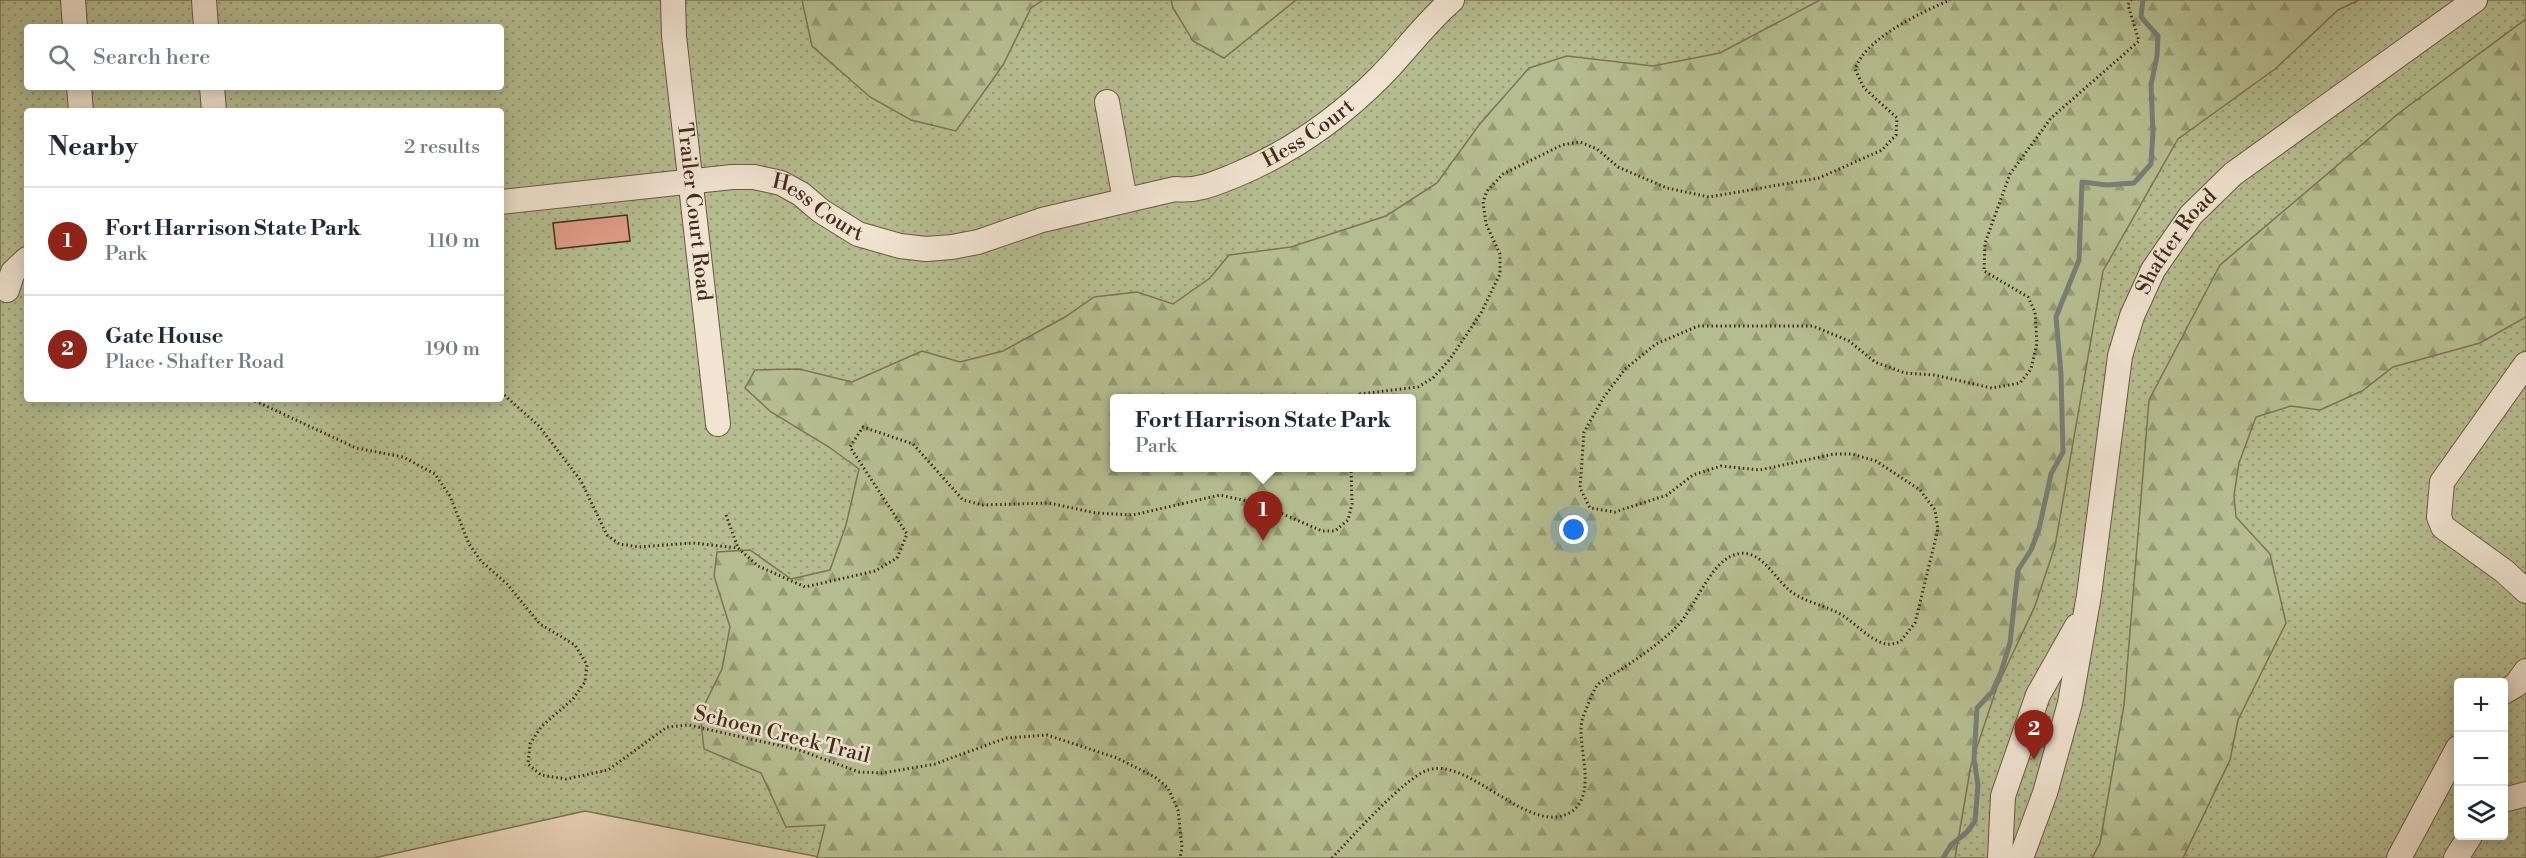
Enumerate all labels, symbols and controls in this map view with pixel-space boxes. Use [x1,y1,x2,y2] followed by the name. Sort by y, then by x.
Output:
[24,24,504,90] search box
[45,41,78,74] icon: search
[93,44,210,71] text: Search here
[1258,93,1360,174] street label: Hess Court
[671,121,717,302] street label: Trailer Court Road
[48,131,138,163] text: Nearby
[404,135,480,160] text: 2 results
[770,168,866,248] street label: Hess Court
[2131,184,2223,299] street label: Shafter Road
[105,215,361,242] text: Fort Harrison State Park
[63,229,72,254] text: 1
[428,229,480,254] text: 110 m
[105,242,147,267] text: Park
[105,323,223,350] text: Gate House
[61,337,74,362] text: 2
[425,337,480,362] text: 190 m
[105,350,284,375] text: Place · Shafter Road
[1110,394,1416,472] popup
[1135,407,1391,434] text: Fort Harrison State Park
[1135,434,1177,459] text: Park
[1244,492,1282,541] pin: 1
[1559,515,1588,544] your location
[2454,678,2508,840] map controls
[2454,678,2508,732] button: +
[691,701,873,769] street label: Schoen Creek Trail
[2014,710,2054,760] pin: 2
[2454,732,2508,786] button: −
[2454,786,2508,840] button: layers

